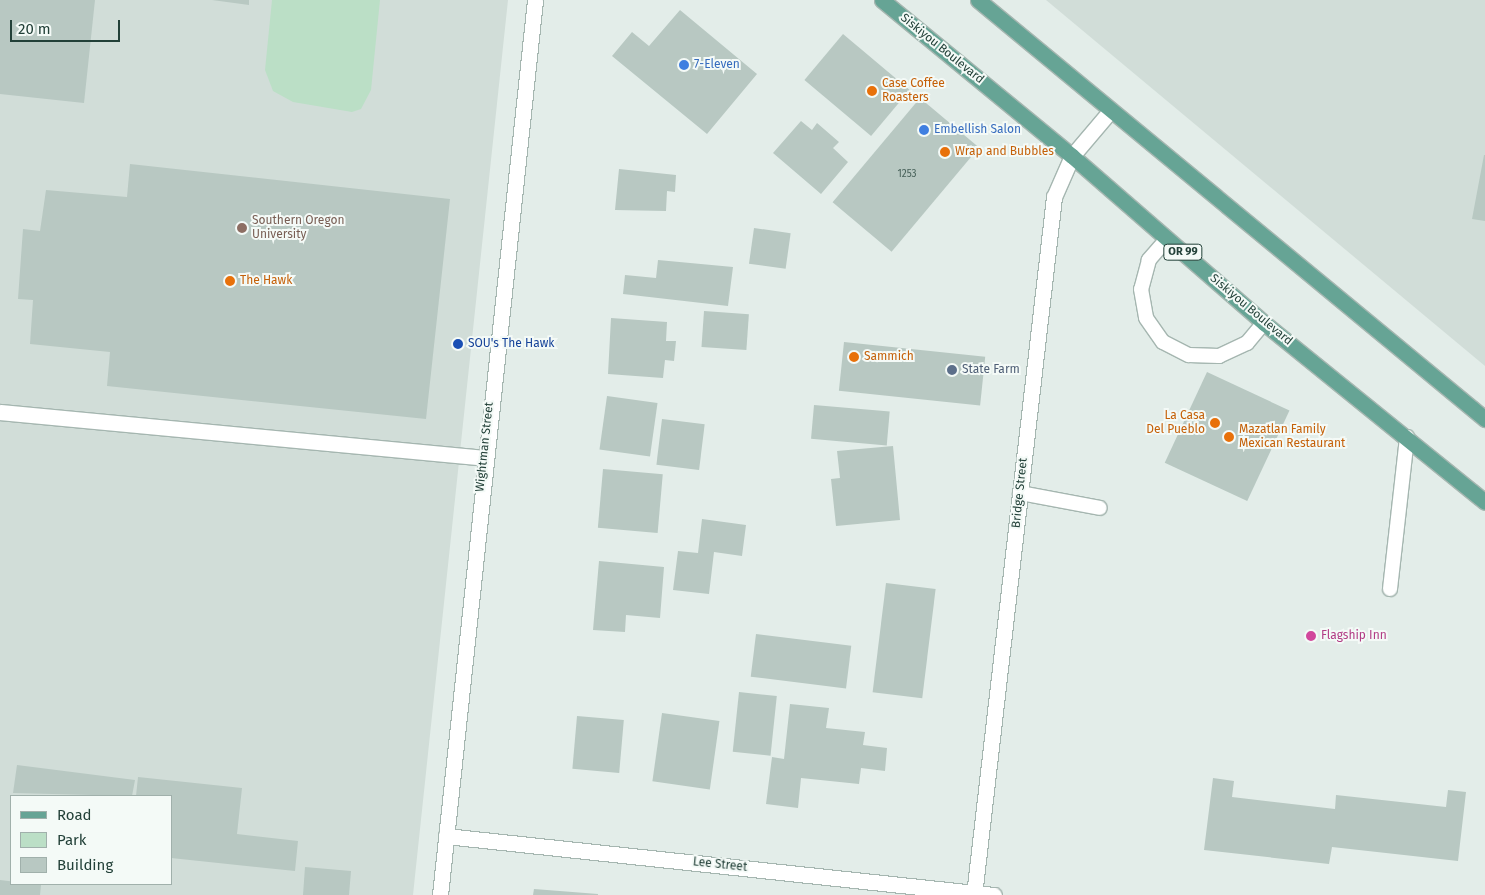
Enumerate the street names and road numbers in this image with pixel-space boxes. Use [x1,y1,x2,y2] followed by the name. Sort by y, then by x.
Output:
[897,11,987,87] street label: Siskiyou Boulevard
[1163,243,1203,260] road number: OR 99
[1207,271,1295,349] street label: Siskiyou Boulevard
[473,401,497,493] street label: Wightman Street
[1009,457,1031,529] street label: Bridge Street
[692,855,748,875] street label: Lee Street

